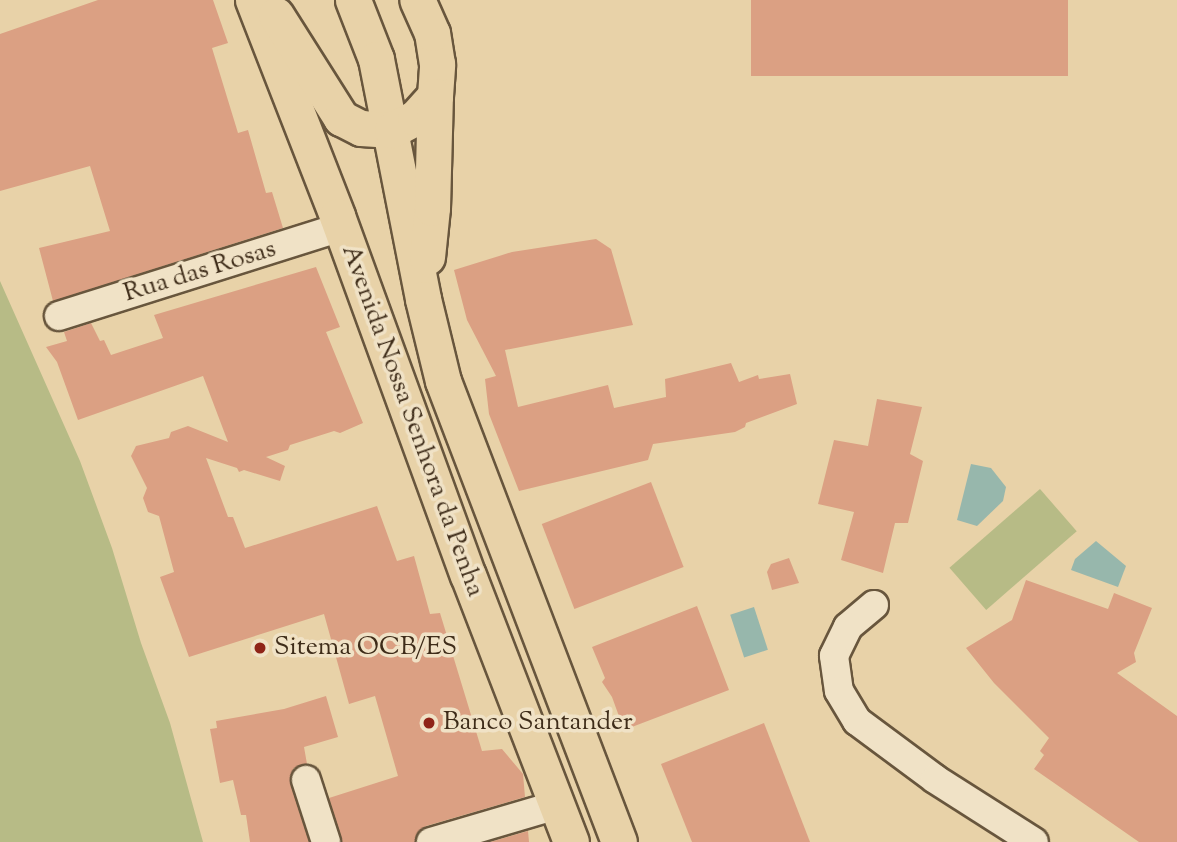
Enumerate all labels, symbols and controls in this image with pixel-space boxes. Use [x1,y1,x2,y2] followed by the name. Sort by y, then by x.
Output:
[120,234,280,310] street label: Rua das Rosas
[334,241,490,601] street label: Avenida Nossa Senhora da Penha
[274,632,457,664] place label: Sitema OCB/ES
[252,640,268,656] marker: Sitema OCB/ES
[443,707,633,739] place label: Banco Santander
[421,715,437,731] marker: Banco Santander

